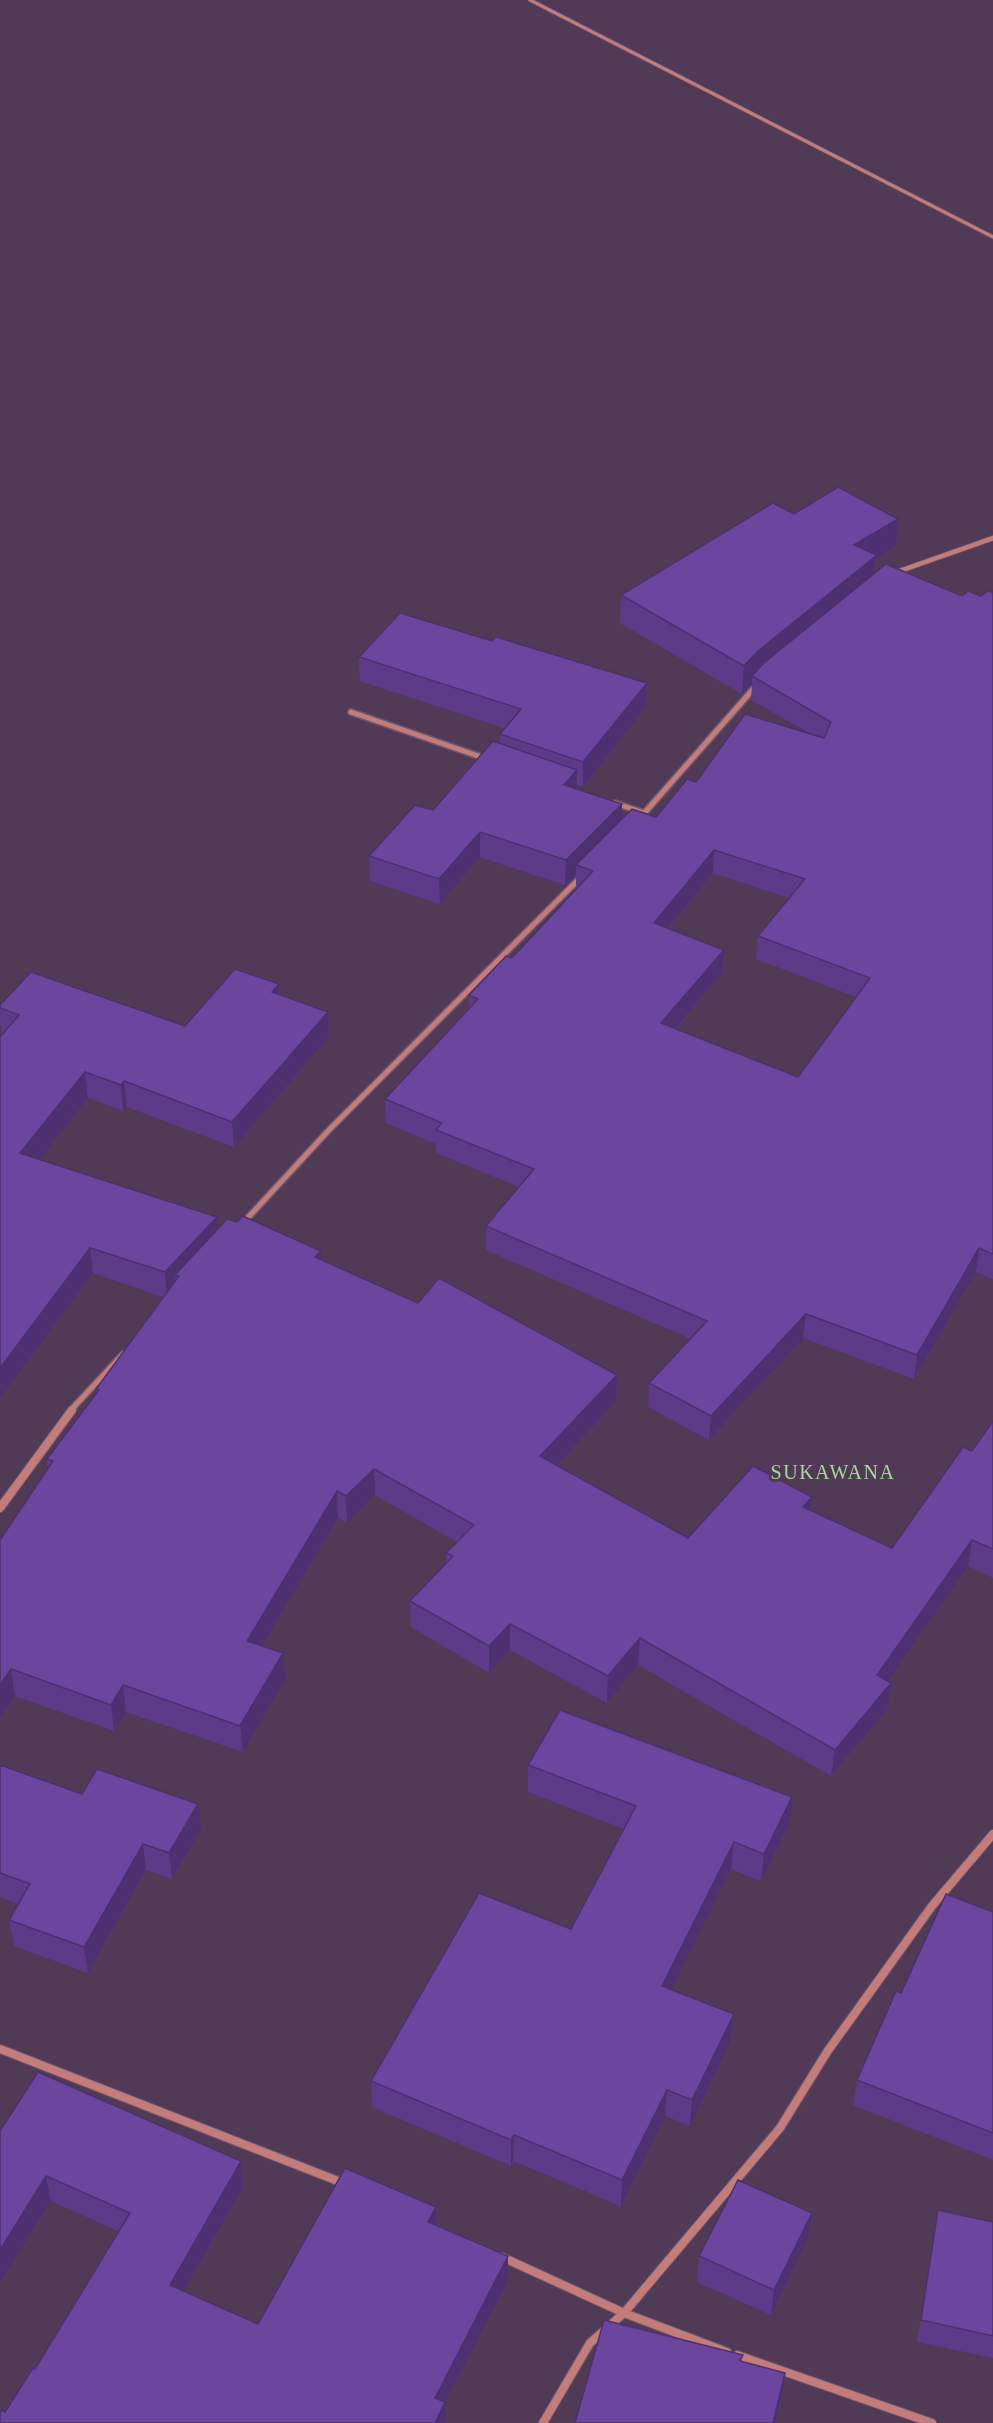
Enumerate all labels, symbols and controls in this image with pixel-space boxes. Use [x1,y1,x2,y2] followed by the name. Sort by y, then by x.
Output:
[771,1461,895,1483] district label: SUKAWANA

